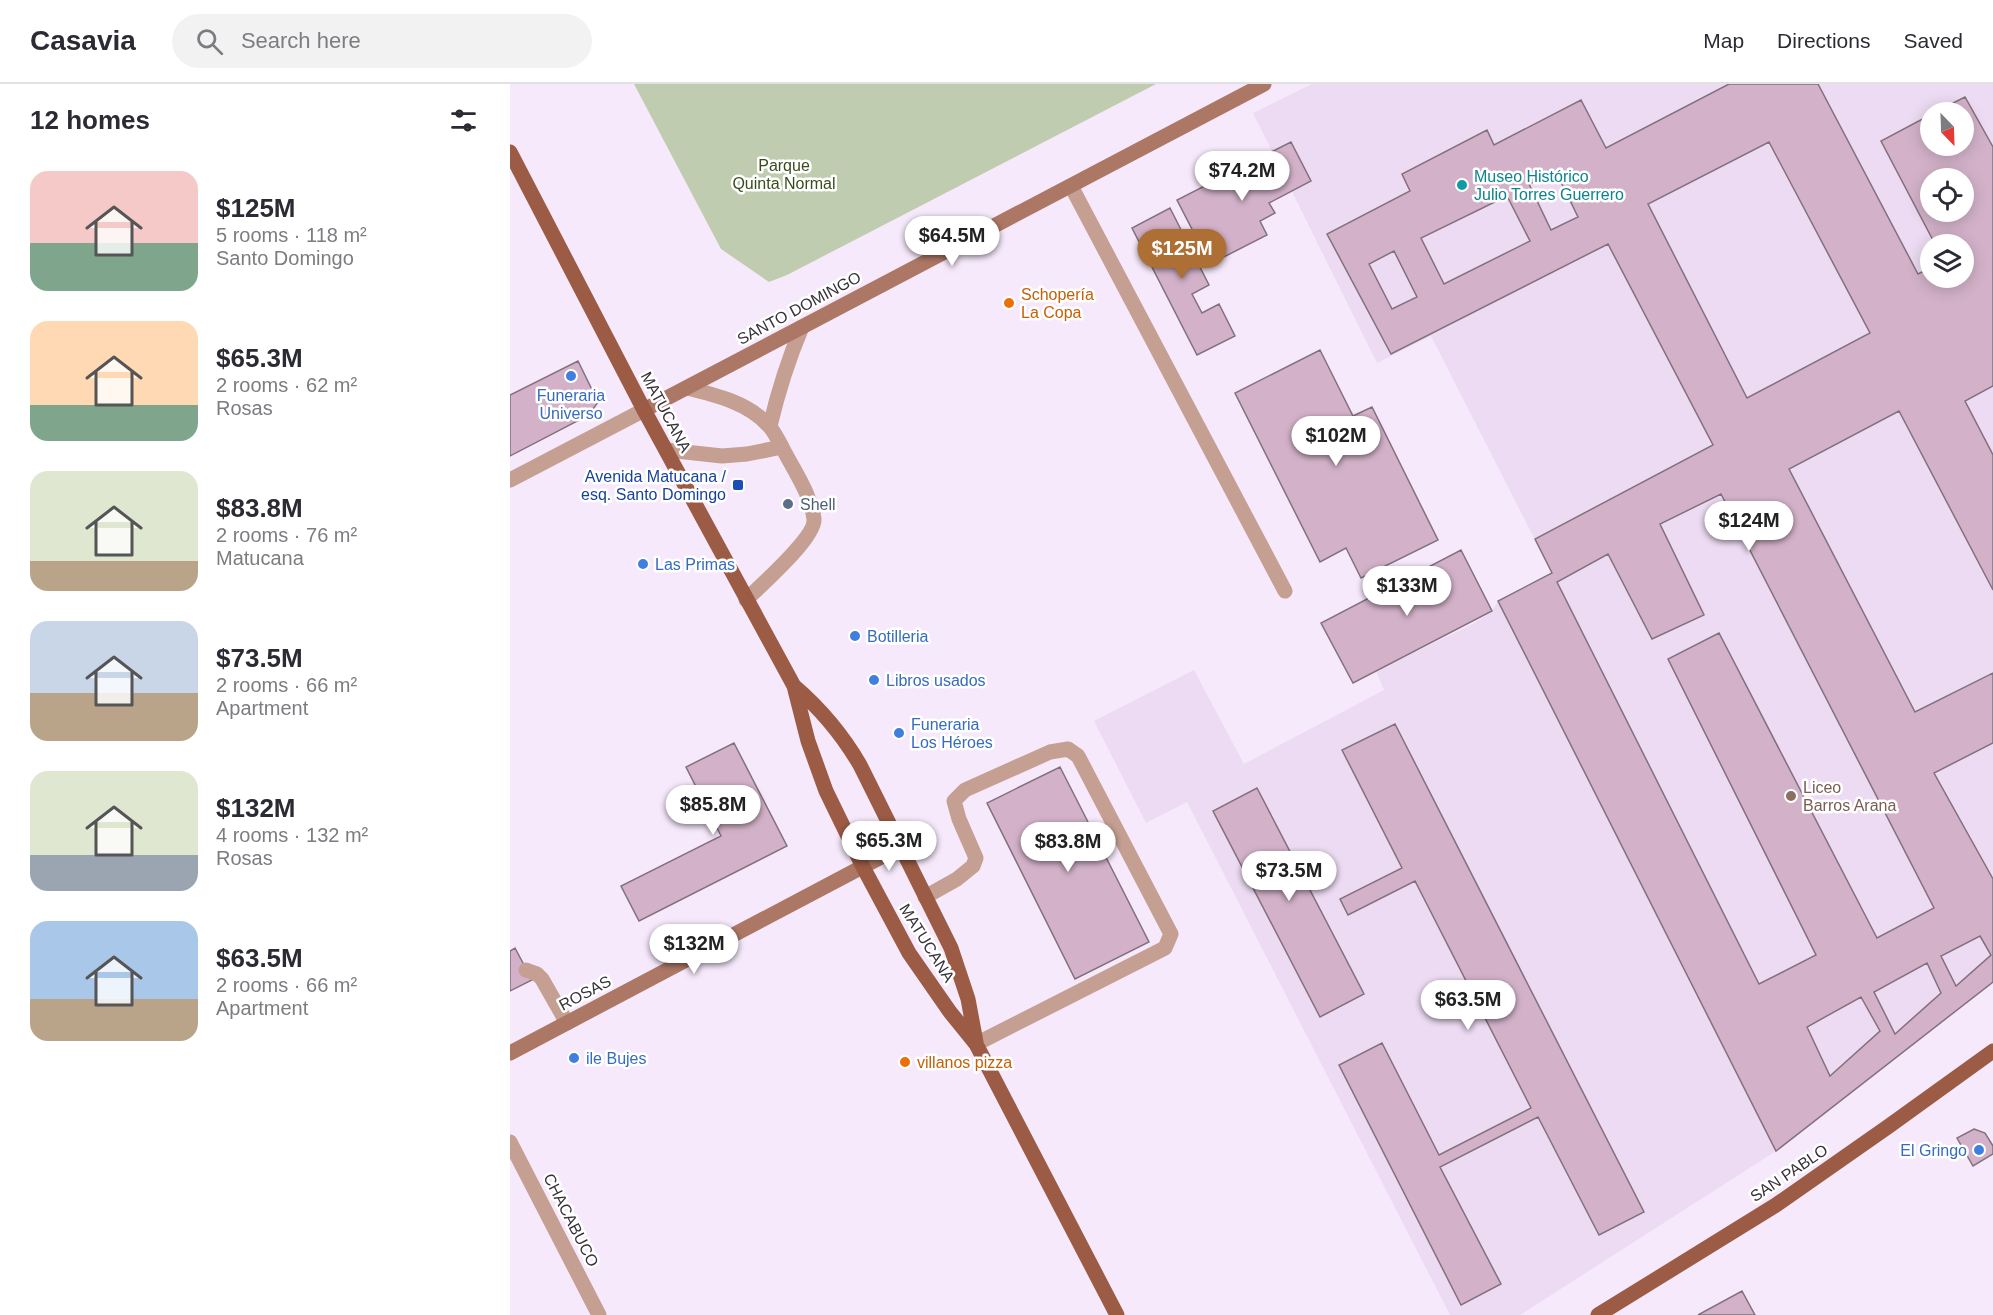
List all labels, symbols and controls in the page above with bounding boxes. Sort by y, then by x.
search box [172,14,592,68]
text: Casavia [30,25,136,56]
icon: search [193,25,226,58]
text: Search here [241,28,361,53]
text: Map [1703,29,1744,52]
text: Directions [1777,29,1870,52]
text: Saved [1903,29,1963,52]
north arrow [1920,102,1974,156]
map controls [1920,102,1974,288]
icon: filters [447,104,480,137]
text: 12 homes [30,105,150,135]
pin: $74.2M [1193,151,1291,202]
park label: Parque Quinta Normal [732,157,836,192]
text: $74.2M [1209,159,1275,181]
place label: Museo Histórico Julio Torres Guerrero [1474,168,1624,203]
button: locate [1920,168,1974,222]
marker: Museo Histórico Julio Torres Guerrero [1455,178,1469,192]
text: $125M [216,193,296,223]
icon: home [78,195,150,267]
pin: $64.5M [903,216,1001,267]
text: 5 rooms · 118 m² [216,224,367,246]
text: $64.5M [919,224,985,246]
pin: $125M [1140,229,1224,280]
button: layers [1920,234,1974,288]
text: $125M [1151,237,1213,259]
text: Santo Domingo [216,247,354,269]
street label: SANTO DOMINGO [734,268,864,348]
place label: Schopería La Copa [1021,286,1094,321]
marker: Schopería La Copa [1002,296,1016,310]
text: $65.3M [216,343,303,373]
icon: home [78,345,150,417]
marker: Funeraria Universo [564,369,578,383]
street label: MATUCANA [638,369,694,455]
text: 2 rooms · 62 m² [216,374,357,396]
place label: Funeraria Universo [537,387,605,422]
text: Rosas [216,397,273,419]
pin: $102M [1294,416,1378,467]
text: $102M [1305,424,1367,446]
place label: Avenida Matucana / esq. Santo Domingo [581,468,727,503]
marker: Avenida Matucana / esq. Santo Domingo [731,478,745,492]
text: $83.8M [216,493,303,523]
icon: home [78,495,150,567]
place label: Shell [800,496,836,513]
marker: Shell [781,497,795,511]
pin: $124M [1707,501,1791,552]
text: $124M [1718,509,1780,531]
text: 2 rooms · 76 m² [216,524,357,546]
text: Matucana [216,547,304,569]
place label: Las Primas [655,556,735,573]
marker: Las Primas [636,557,650,571]
pin: $133M [1365,566,1449,617]
text: $133M [1376,574,1438,596]
place label: Botilleria [867,628,928,645]
marker: Botilleria [848,629,862,643]
text: $73.5M [216,643,303,673]
icon: home [78,645,150,717]
place label: Libros usados [886,672,986,689]
marker: Libros usados [867,673,881,687]
text: 2 rooms · 66 m² [216,674,357,696]
text: Apartment [216,697,308,719]
place label: Funeraria Los Héroes [911,716,993,751]
marker: Funeraria Los Héroes [892,726,906,740]
place label: Liceo Barros Arana [1803,779,1896,814]
pin: $85.8M [664,785,762,836]
marker: Liceo Barros Arana [1784,789,1798,803]
text: $132M [216,793,296,823]
text: $85.8M [680,793,746,815]
icon: home [78,795,150,867]
pin: $65.3M [840,821,938,872]
pin: $83.8M [1019,822,1117,873]
text: 4 rooms · 132 m² [216,824,368,846]
text: $65.3M [856,829,922,851]
text: $83.8M [1035,830,1101,852]
text: Rosas [216,847,273,869]
pin: $73.5M [1240,851,1338,902]
text: $73.5M [1256,859,1322,881]
street label: MATUCANA [896,901,958,985]
pin: $132M [652,924,736,975]
text: $132M [663,932,725,954]
text: $63.5M [216,943,303,973]
icon: home [78,945,150,1017]
street label: ROSAS [556,972,614,1014]
text: 2 rooms · 66 m² [216,974,357,996]
pin: $63.5M [1419,980,1517,1031]
text: $63.5M [1435,988,1501,1010]
text: Apartment [216,997,308,1019]
place label: ile Bujes [586,1050,646,1067]
marker: ile Bujes [567,1051,581,1065]
place label: villanos pizza [917,1054,1012,1071]
marker: villanos pizza [898,1055,912,1069]
street label: SAN PABLO [1747,1141,1831,1205]
place label: El Gringo [1900,1142,1967,1159]
marker: El Gringo [1972,1143,1986,1157]
street label: CHACABUCO [540,1171,602,1269]

